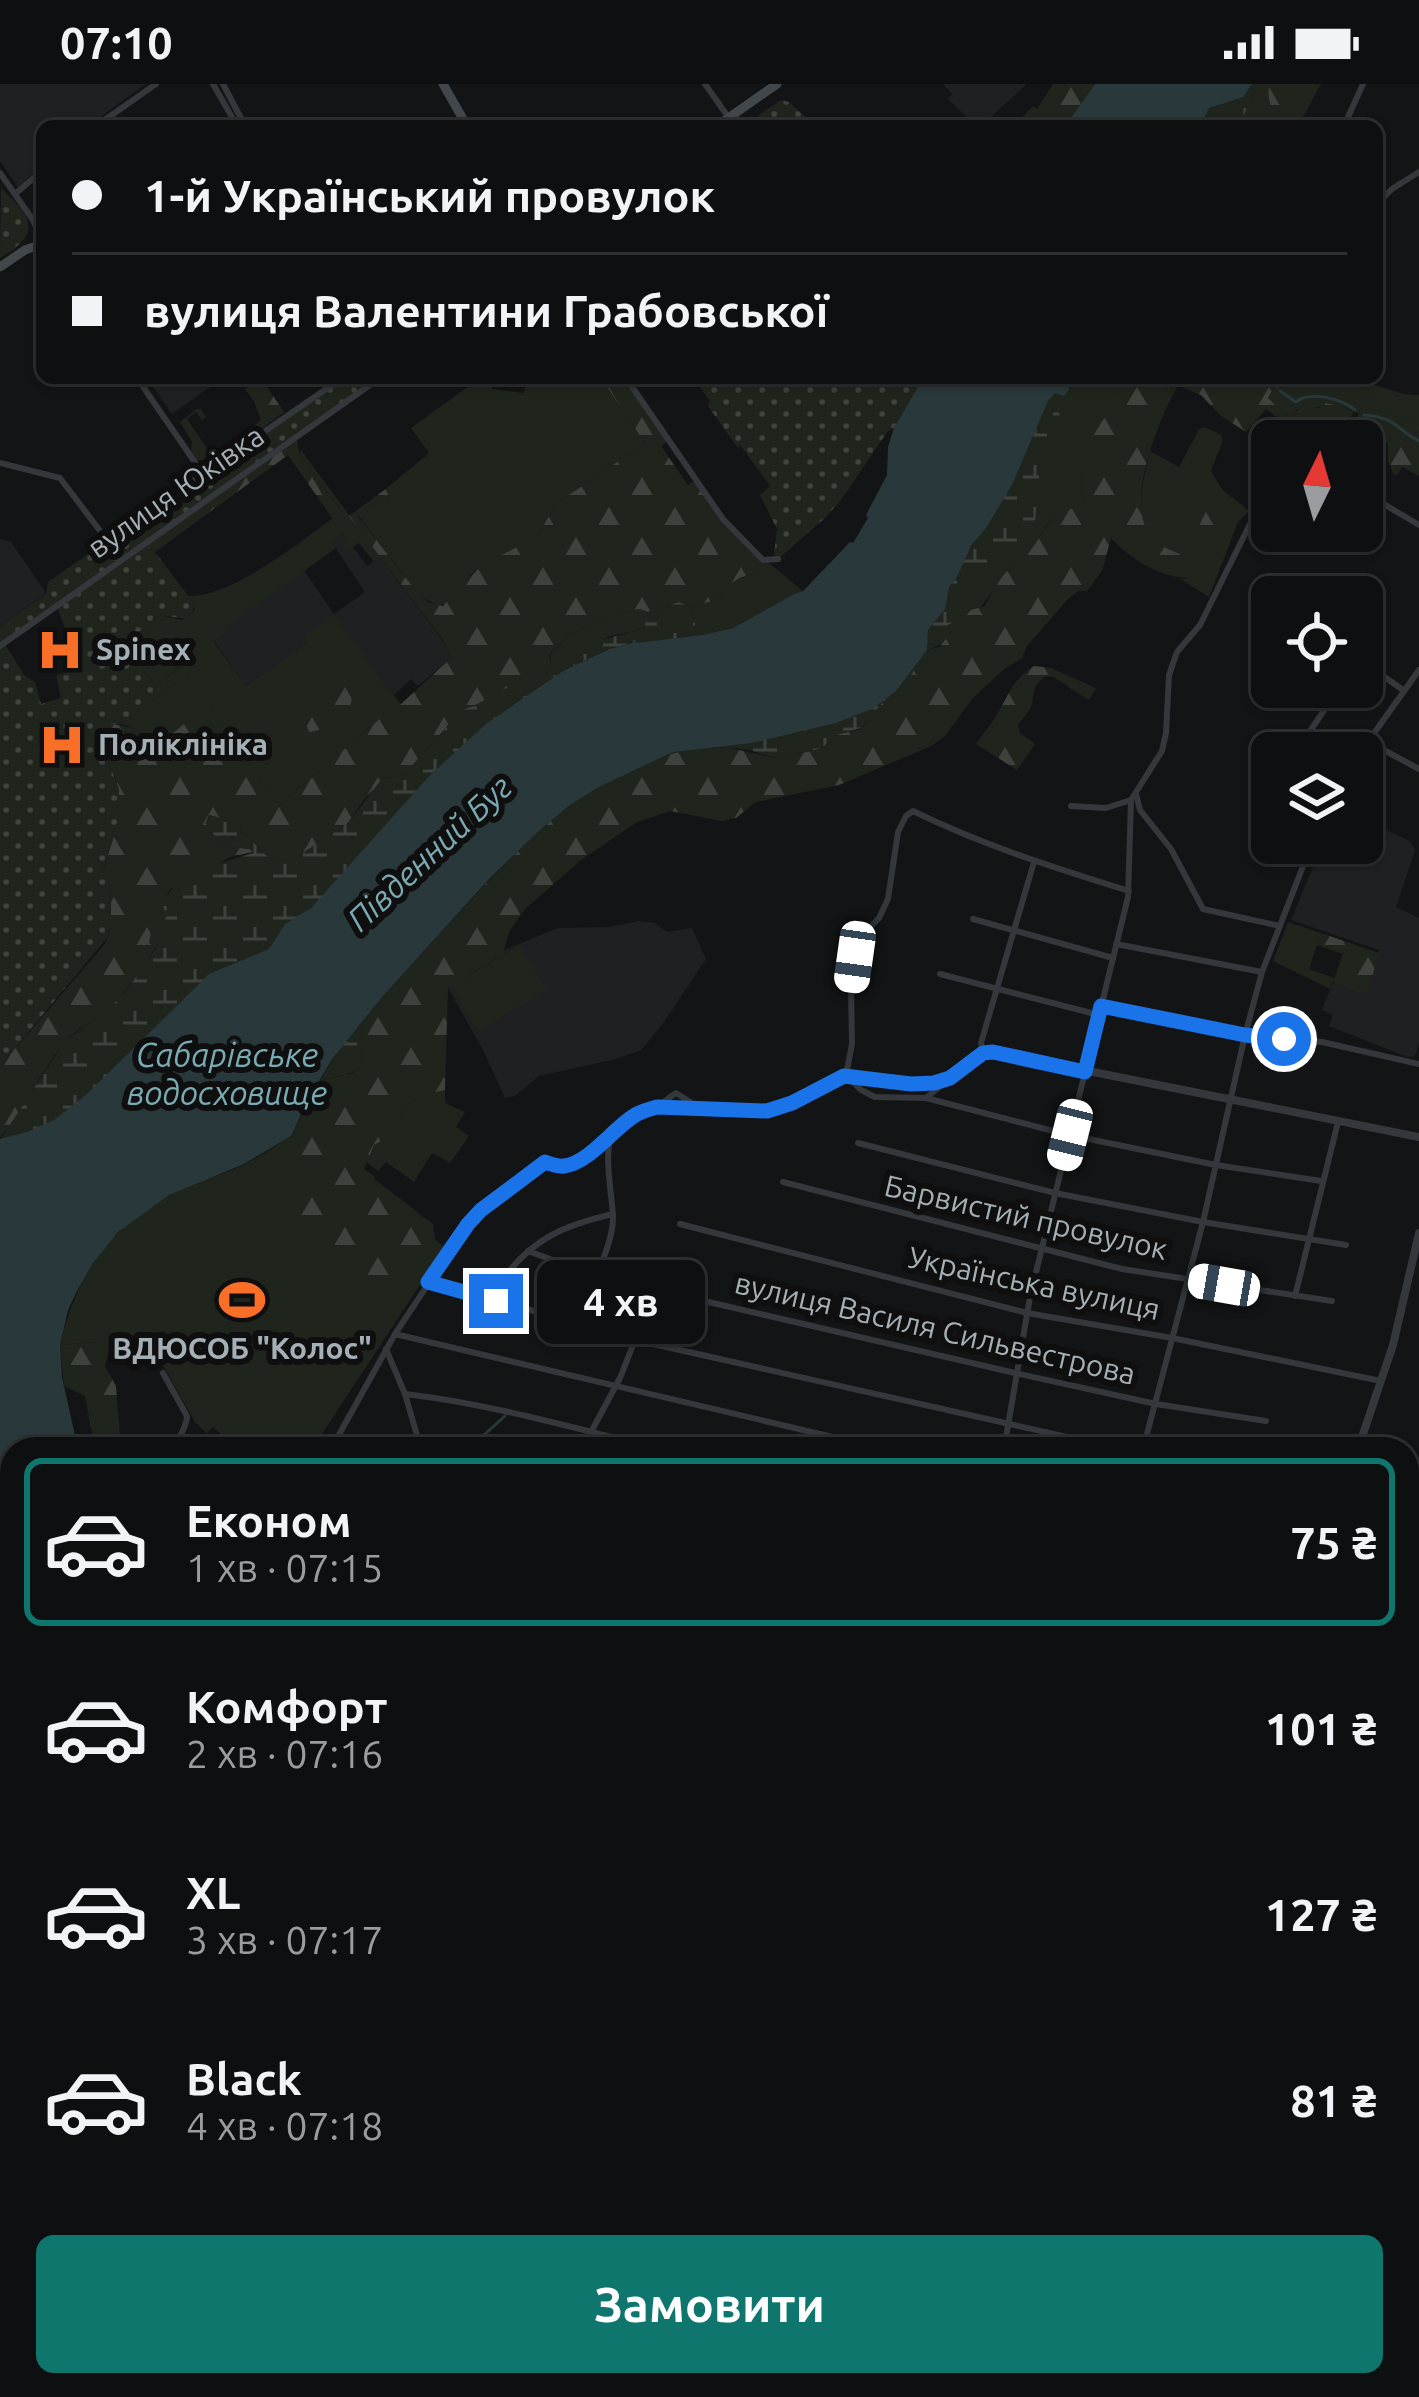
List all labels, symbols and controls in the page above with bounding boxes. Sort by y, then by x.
text: 07:10 [60,17,173,68]
text: 1-й Український провулок [144,170,715,221]
text: вулиця Валентини Грабовської [144,285,828,336]
street label: вулиця Юківка [81,418,270,564]
north arrow [1251,420,1383,552]
map controls [1251,420,1383,864]
button: locate [1251,576,1383,708]
hospital icon: Spinex [35,625,85,675]
place label: Spinex [96,632,190,666]
hospital icon: Поліклініка [37,720,87,770]
place label: Поліклініка [98,727,268,761]
button: layers [1251,732,1383,864]
water label: Південний Буг [339,768,518,938]
car [832,919,878,995]
route start [1257,1012,1311,1066]
water label: Сабарівське водосховище [127,1036,327,1111]
car [1044,1096,1096,1174]
street label: Барвистий провулок [882,1168,1171,1266]
street label: Українська вулиця [905,1240,1163,1326]
callout: 4 хв [538,1259,706,1343]
car [1185,1261,1263,1309]
street label: вулиця Василя Сильвестрова [732,1265,1139,1391]
route end [469,1274,523,1328]
sports icon: ВДЮСОБ "Колос" [217,1275,267,1325]
text: 4 хв [583,1280,659,1323]
place label: ВДЮСОБ "Колос" [112,1331,372,1365]
icon: car [42,1488,150,1596]
text: Економ [186,1495,352,1546]
text: 75 ₴ [1290,1517,1377,1568]
text: 1 хв · 07:15 [186,1546,383,1589]
icon: car [42,1674,150,1782]
text: Комфорт [186,1681,388,1732]
text: 101 ₴ [1265,1703,1377,1754]
text: 2 хв · 07:16 [186,1732,383,1775]
icon: car [42,1860,150,1968]
text: XL [186,1867,240,1918]
text: 127 ₴ [1265,1889,1377,1940]
text: 3 хв · 07:17 [186,1918,383,1961]
icon: car [42,2046,150,2154]
text: Black [186,2053,302,2104]
text: 81 ₴ [1290,2075,1377,2126]
text: 4 хв · 07:18 [186,2104,383,2147]
button: Замовити [36,2235,1383,2373]

